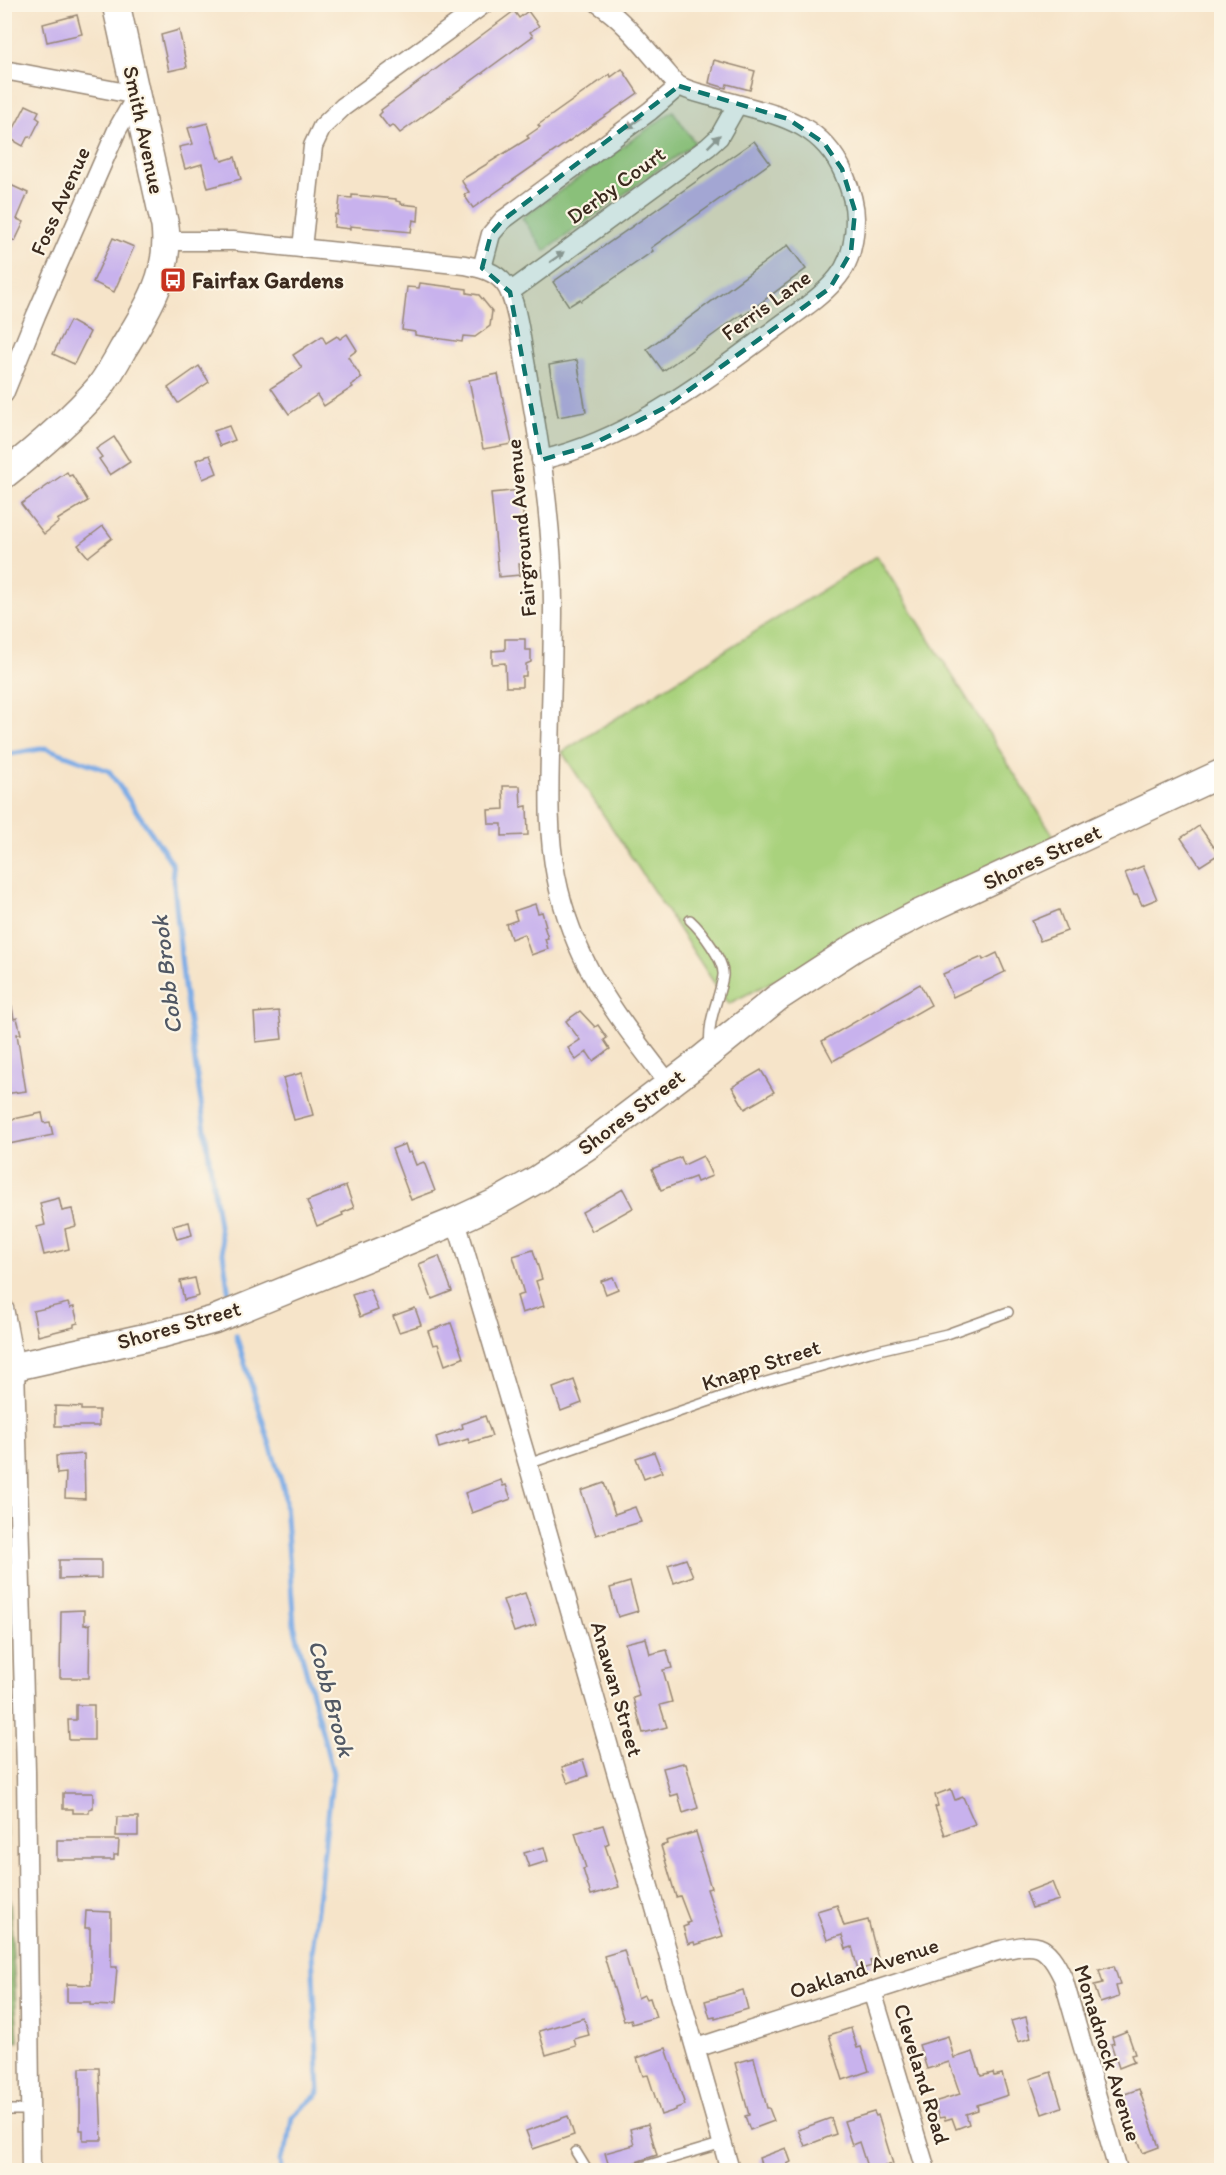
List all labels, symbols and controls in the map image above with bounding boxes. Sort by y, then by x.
street label: Smith Avenue [117,63,171,197]
one-way arrow [627,117,643,129]
one-way arrow [706,135,720,149]
street label: Derby Court [562,140,670,230]
street label: Foss Avenue [24,142,96,260]
one-way arrow [550,252,565,264]
street label: Ferris Lane [716,263,816,347]
bus stop icon: Fairfax Gardens [158,265,188,295]
place label: Fairfax Gardens [192,267,344,294]
street label: Fairground Avenue [500,438,542,618]
street label: Shores Street [979,818,1105,896]
water label: Cobb Brook [144,912,188,1036]
street label: Shores Street [572,1063,690,1161]
street label: Shores Street [114,1294,244,1356]
street label: Knapp Street [698,1333,824,1397]
street label: Anawan Street [585,1618,649,1760]
water label: Cobb Brook [303,1636,362,1761]
street label: Oakland Avenue [786,1931,942,2005]
street label: Monadnock Avenue [1068,1961,1148,2145]
street label: Cleveland Road [888,2000,956,2148]

